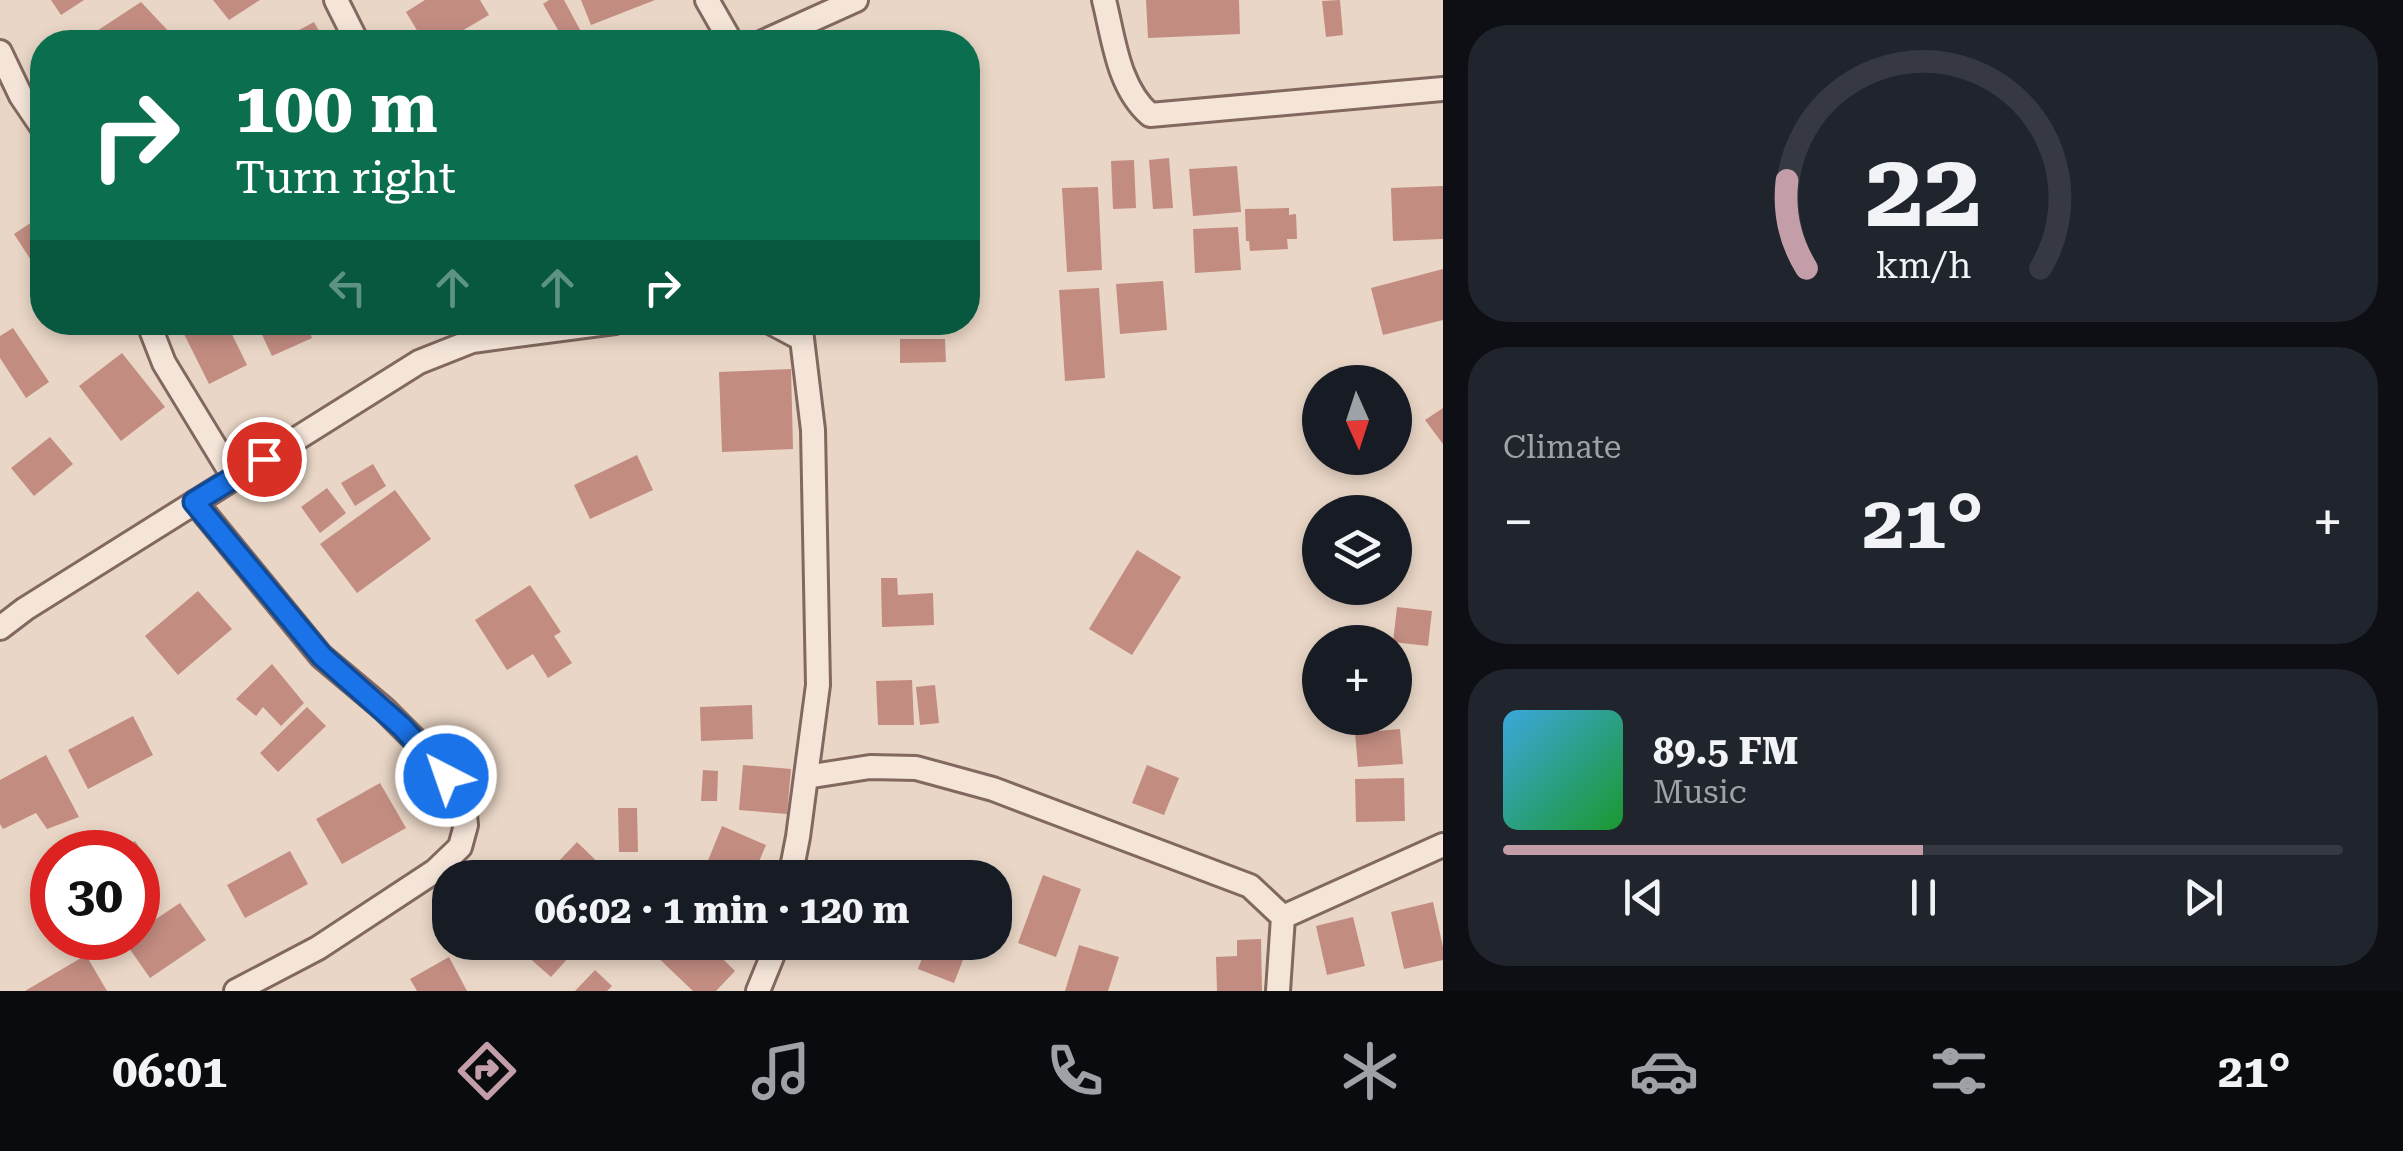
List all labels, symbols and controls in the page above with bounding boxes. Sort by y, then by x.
text: 100 m [235,67,438,149]
icon: right [70,70,200,200]
text: 22 [1865,130,1981,251]
text: Turn right [235,151,456,204]
text: km/h [1875,245,1971,287]
icon: left [320,260,375,315]
icon: ahead [425,260,480,315]
icon: ahead [530,260,585,315]
icon: right [635,260,690,315]
north arrow [1302,365,1412,475]
map controls [1302,365,1412,735]
pin [222,417,307,502]
text: Climate [1503,428,1621,466]
icon: arrive [237,432,292,487]
text: 21° [1862,478,1984,566]
text: − [1503,490,1534,554]
text: + [2312,490,2343,554]
button: layers [1302,495,1412,605]
button: + [1302,625,1412,735]
position arrow [394,724,498,828]
text: 89.5 FM [1653,729,1799,773]
text: Music [1653,773,1747,811]
speed limit sign: 30 [30,830,160,960]
icon: previous [1616,870,1671,925]
icon: pause [1896,870,1951,925]
icon: next [2176,870,2231,925]
text: 06:02 · 1 min · 120 m [535,888,909,932]
icon: directions [452,1036,522,1106]
icon: music [746,1036,816,1106]
icon: phone [1040,1036,1110,1106]
icon: climate [1335,1036,1405,1106]
icon: car [1629,1036,1699,1106]
icon: filters [1924,1036,1994,1106]
text: 06:01 [112,1045,227,1098]
text: 21° [2218,1045,2291,1098]

